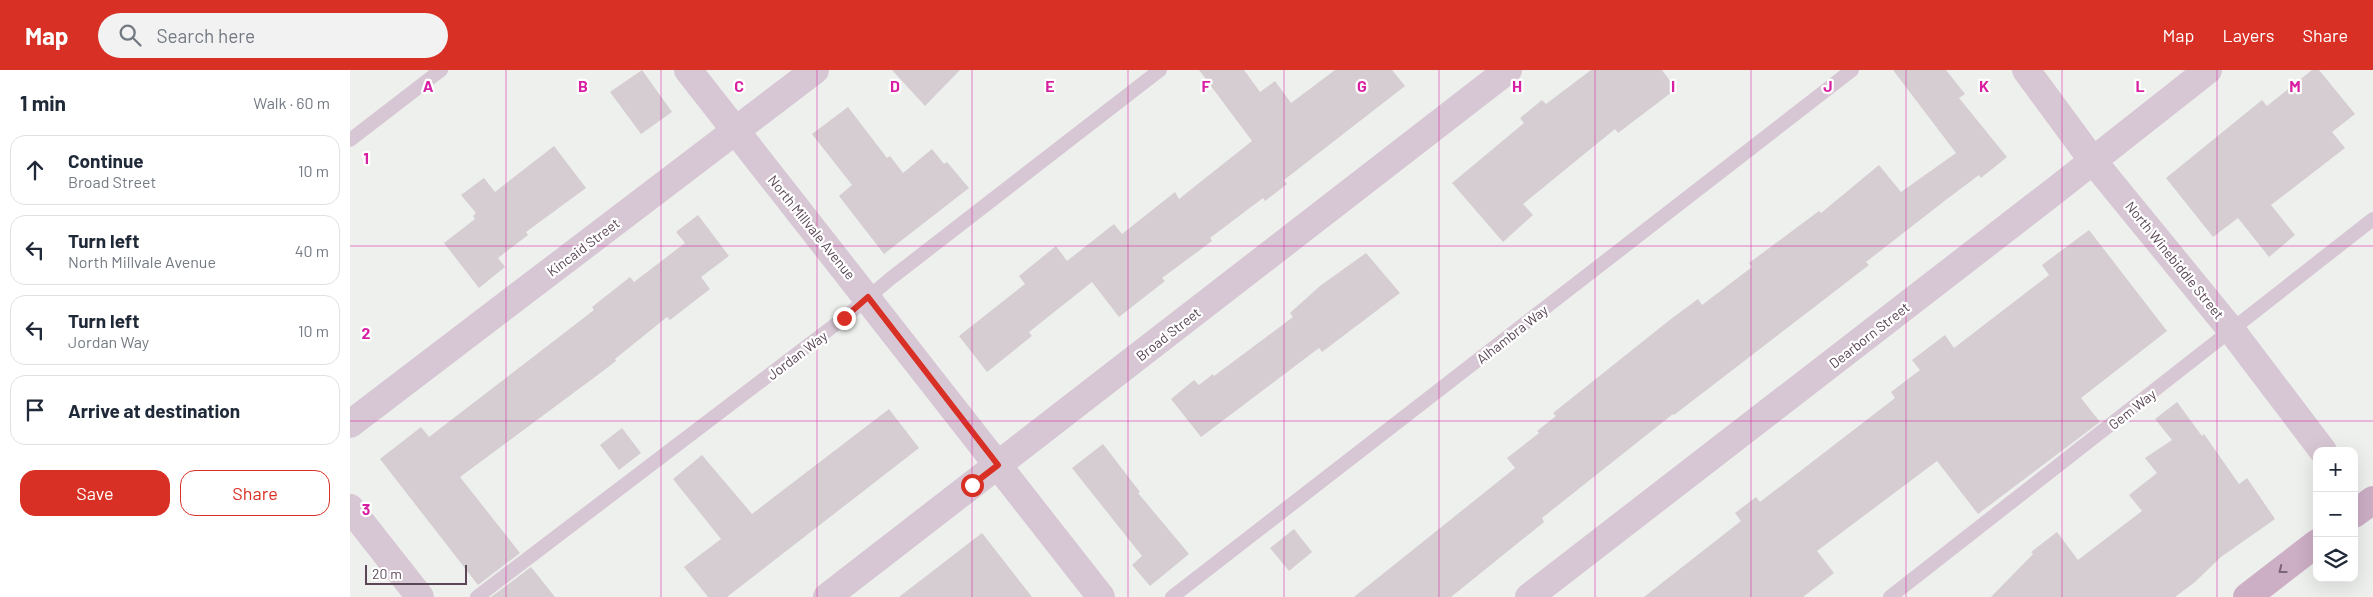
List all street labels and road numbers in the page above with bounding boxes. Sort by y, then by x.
street label: North Millvale Avenue [765,171,859,283]
street label: North Winebiddle Street [2122,198,2228,322]
street label: Kincaid Street [543,214,623,280]
street label: Dearborn Street [1825,298,1913,372]
street label: Alhambra Way [1473,301,1551,367]
street label: Broad Street [1132,304,1204,364]
street label: Jordan Way [764,327,831,383]
street label: Gem Way [2105,385,2160,433]

